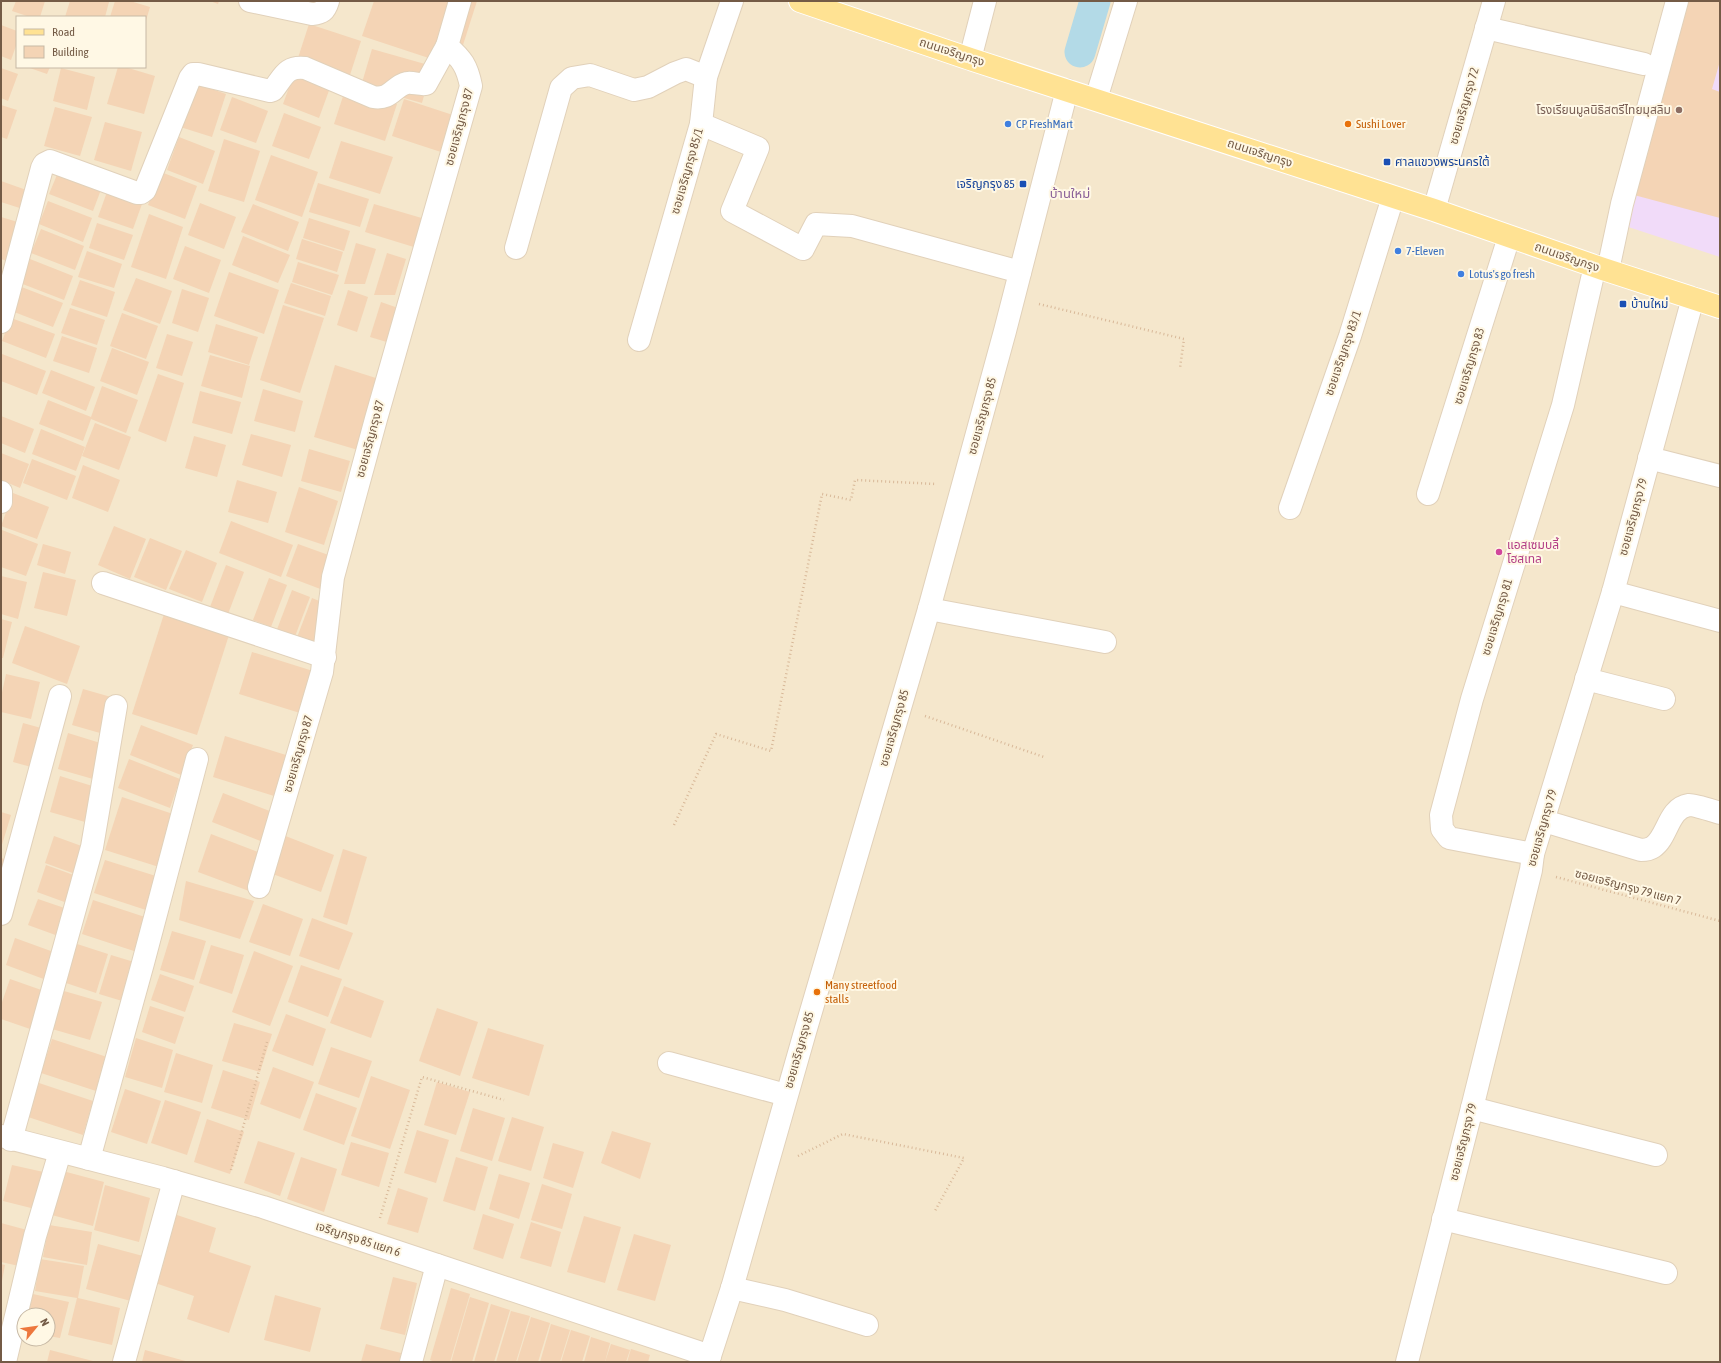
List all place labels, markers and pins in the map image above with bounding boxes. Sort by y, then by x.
place label: โรงเรียนมูลนิธิสตรีไทยมุสลิม [1536,103,1671,117]
marker: โรงเรียนมูลนิธิสตรีไทยมุสลิม [1674,105,1684,115]
place label: CP FreshMart [1016,117,1074,131]
place label: Sushi Lover [1356,117,1406,131]
marker: CP FreshMart [1003,119,1013,129]
marker: Sushi Lover [1343,119,1353,129]
place label: ศาลแขวงพระนครใต้ [1395,155,1490,169]
marker: ศาลแขวงพระนครใต้ [1382,157,1392,167]
place label: เจริญกรุง 85 [956,177,1015,191]
marker: เจริญกรุง 85 [1018,179,1028,189]
place label: 7-Eleven [1406,244,1444,258]
marker: 7-Eleven [1393,246,1403,256]
place label: Lotus's go fresh [1469,267,1535,281]
marker: Lotus's go fresh [1456,269,1466,279]
place label: บ้านใหม่ [1631,297,1668,311]
marker: บ้านใหม่ [1618,299,1628,309]
place label: แอสเซมบลี้ โฮสเทล [1507,536,1559,566]
marker: แอสเซมบลี้ โฮสเทล [1494,547,1504,557]
place label: Many streetfood stalls [825,978,897,1006]
marker: Many streetfood stalls [812,987,822,997]

